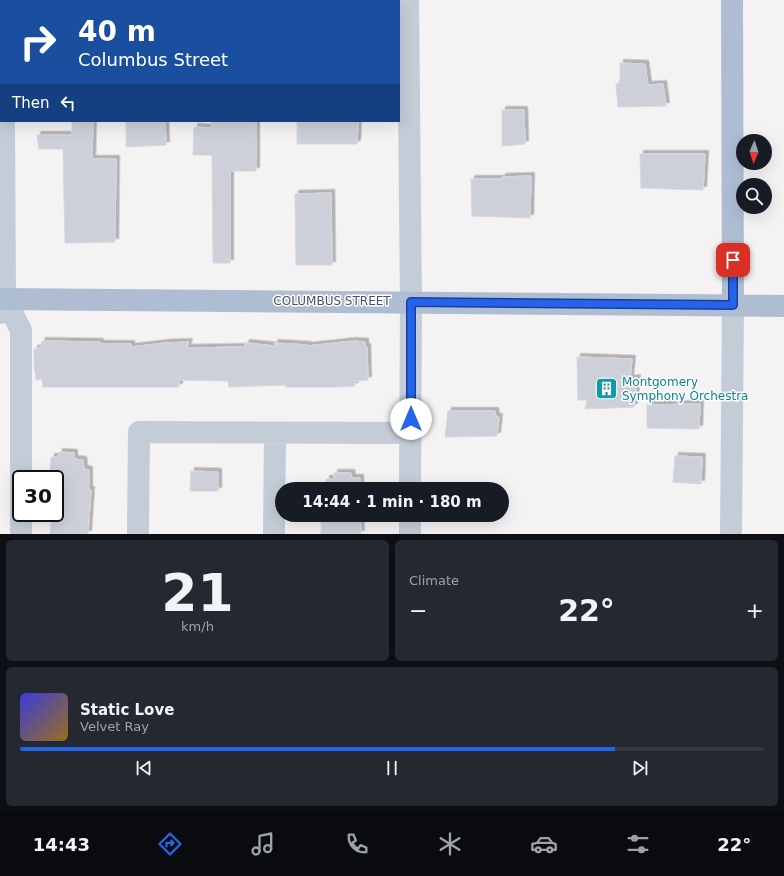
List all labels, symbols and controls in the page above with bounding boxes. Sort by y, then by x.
text: 40 m [78,15,156,48]
icon: right [12,16,64,68]
text: Columbus Street [78,49,228,70]
icon: left [57,92,79,114]
text: Then [12,94,49,112]
north arrow [736,134,772,170]
map controls [736,134,772,214]
button: search [736,178,772,214]
pin [716,243,750,277]
icon: arrive [722,249,744,271]
street label: COLUMBUS STREET [273,294,391,308]
place label: Montgomery Symphony Orchestra [622,375,748,403]
building icon: Montgomery Symphony Orchestra [594,376,620,402]
position arrow [390,398,432,440]
speed limit sign: 30 [12,470,64,522]
text: 14:44 · 1 min · 180 m [302,493,482,511]
text: 21 [161,563,234,623]
text: Climate [409,573,459,588]
text: 22° [558,593,615,628]
text: − [409,598,427,623]
text: + [746,598,764,623]
text: km/h [181,619,214,634]
text: Static Love [80,701,174,719]
text: Velvet Ray [80,719,149,734]
icon: previous [133,757,155,779]
icon: pause [381,757,403,779]
icon: next [629,757,651,779]
icon: directions [156,830,184,858]
icon: music [249,830,277,858]
icon: phone [343,830,371,858]
icon: climate [436,830,464,858]
icon: car [530,830,558,858]
icon: filters [624,830,652,858]
text: 14:43 [33,834,90,855]
text: 22° [717,834,751,855]

